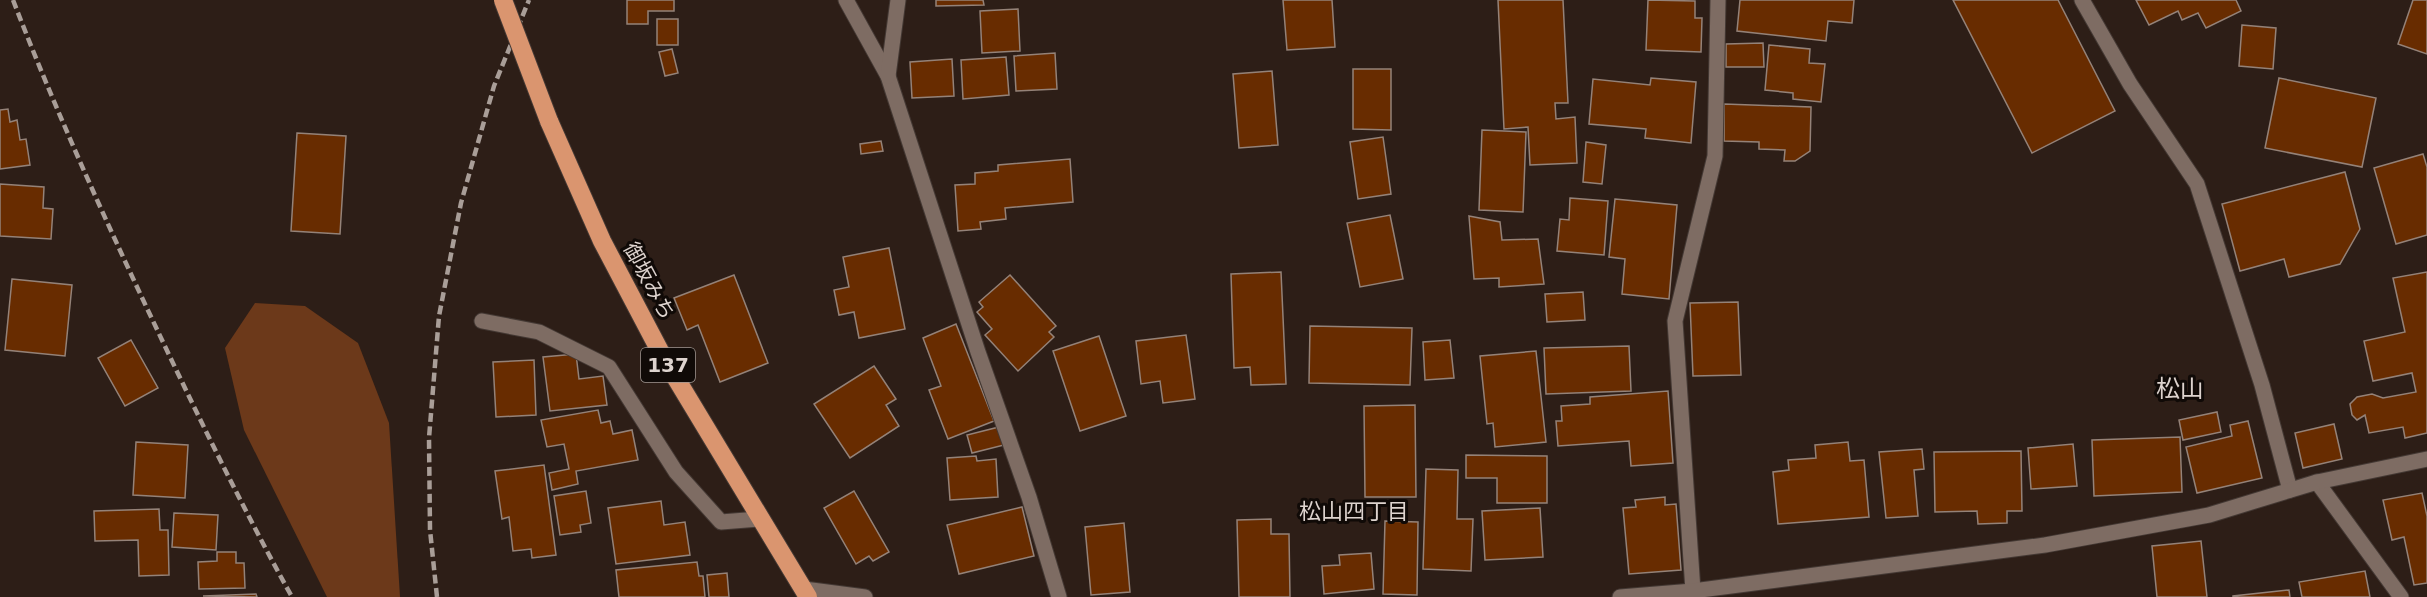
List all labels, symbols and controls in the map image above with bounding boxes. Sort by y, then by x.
street label: 御坂みち [619,238,679,324]
road number: 137 [641,348,695,382]
district label: 松山 [2156,375,2204,403]
district label: 松山四丁目 [1299,499,1409,524]

